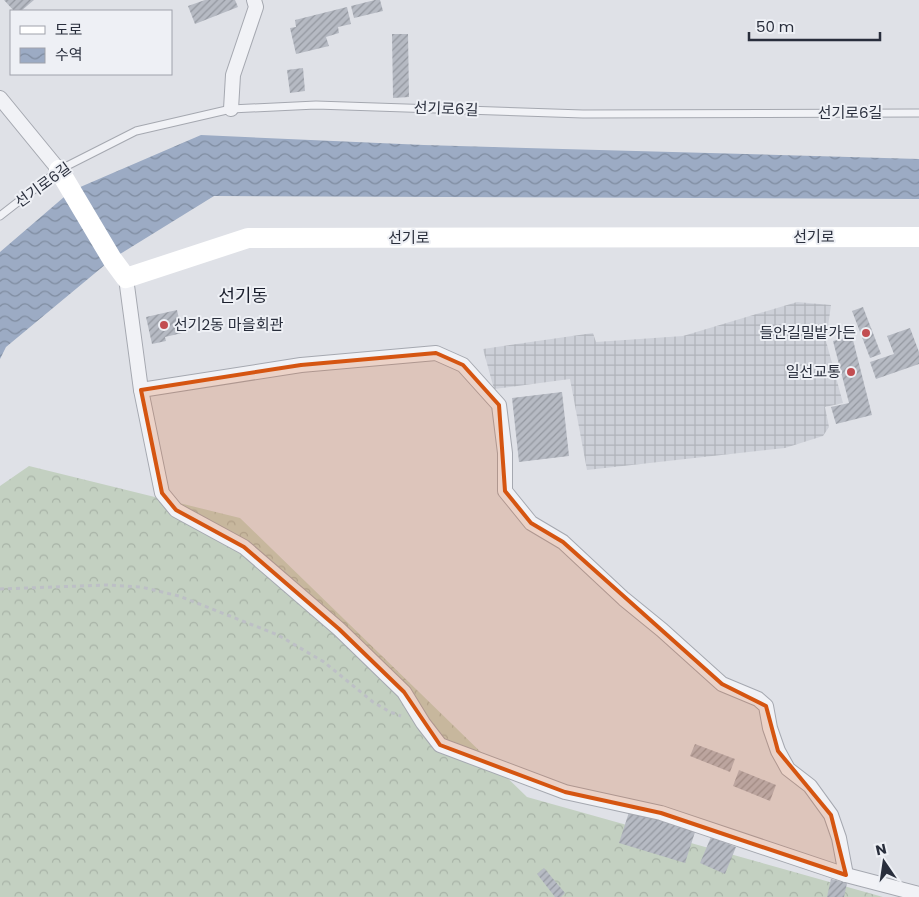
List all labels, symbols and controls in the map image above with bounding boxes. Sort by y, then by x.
legend [10,10,172,75]
scale bar [749,10,880,42]
text: 50 m [756,16,794,37]
text: 도로 [55,19,83,40]
text: 수역 [55,44,83,65]
street label: 선기로6길 [413,97,479,120]
street label: 선기로6길 [818,102,882,123]
street label: 선기로6길 [10,157,75,212]
street label: 선기로 [793,226,835,247]
street label: 선기로 [388,227,430,248]
district label: 선기동 [218,283,268,308]
place label: 선기2동 마을회관 [174,314,283,335]
marker: 선기2동 마을회관 [158,319,170,331]
place label: 들안길밀밭가든 [759,322,856,343]
marker: 들안길밀밭가든 [860,327,872,339]
place label: 일선교통 [786,361,841,382]
marker: 일선교통 [845,366,857,378]
north arrow [859,837,909,887]
text: N [874,838,888,860]

